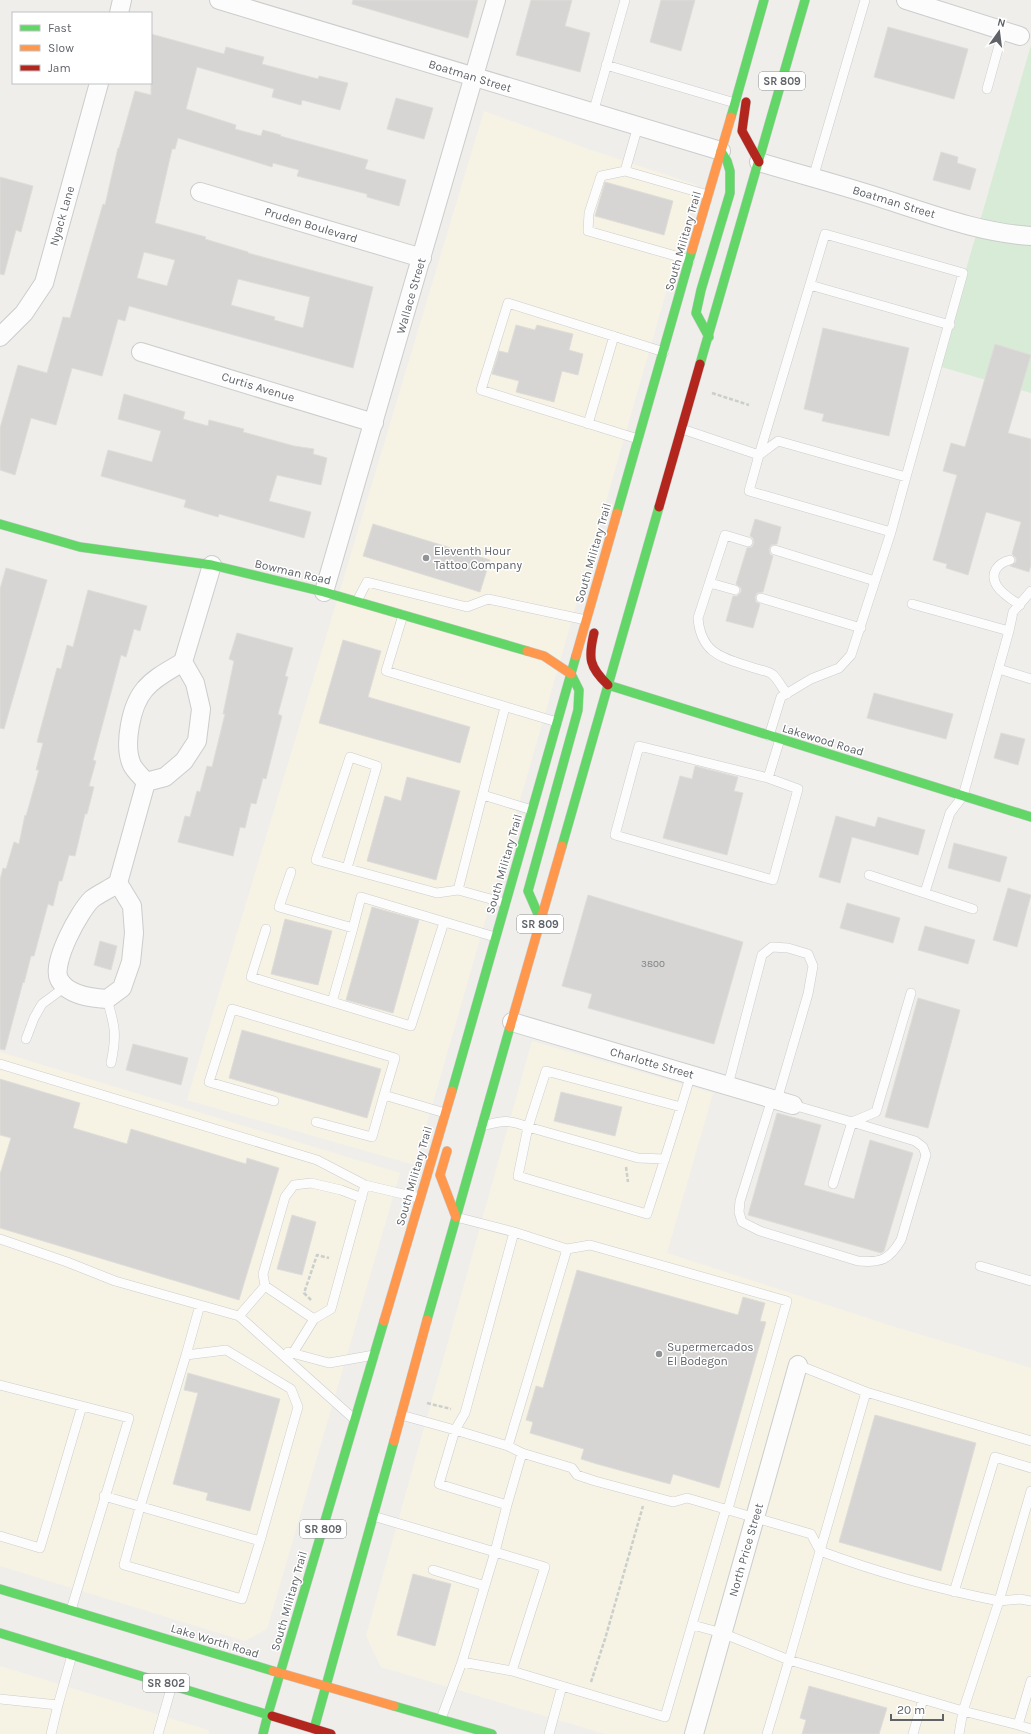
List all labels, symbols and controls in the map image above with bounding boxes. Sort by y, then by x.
legend [12,12,152,84]
north arrow [979,12,1019,52]
text: N [996,16,1007,30]
text: Fast [48,21,72,35]
text: Slow [48,41,74,55]
street label: Boatman Street [427,57,514,95]
text: Jam [48,61,71,75]
road number: SR 809 [759,72,805,90]
street label: Boatman Street [851,183,938,221]
street label: Nyack Lane [47,184,77,248]
street label: South Military Trail [662,189,704,293]
street label: Pruden Boulevard [263,204,359,246]
street label: Wallace Street [393,256,429,336]
street label: Curtis Avenue [220,369,296,405]
street label: South Military Trail [572,501,614,605]
place label: Eleventh Hour Tattoo Company [434,544,523,572]
marker: Eleventh Hour Tattoo Company [421,553,431,563]
street label: Bowman Road [253,556,333,588]
street label: Lakewood Road [781,721,865,759]
street label: South Military Trail [483,812,525,916]
road number: SR 809 [517,915,563,933]
house number: 3800 [641,958,665,970]
street label: Charlotte Street [609,1044,696,1082]
street label: South Military Trail [393,1124,435,1228]
place label: Supermercados El Bodegon [667,1340,754,1368]
marker: Supermercados El Bodegon [654,1349,664,1359]
street label: North Price Street [726,1501,766,1598]
road number: SR 809 [300,1520,346,1538]
street label: South Military Trail [268,1549,310,1653]
street label: Lake Worth Road [169,1621,261,1661]
road number: SR 802 [143,1674,189,1692]
scale bar [891,1696,943,1722]
text: 20 m [897,1703,925,1717]

